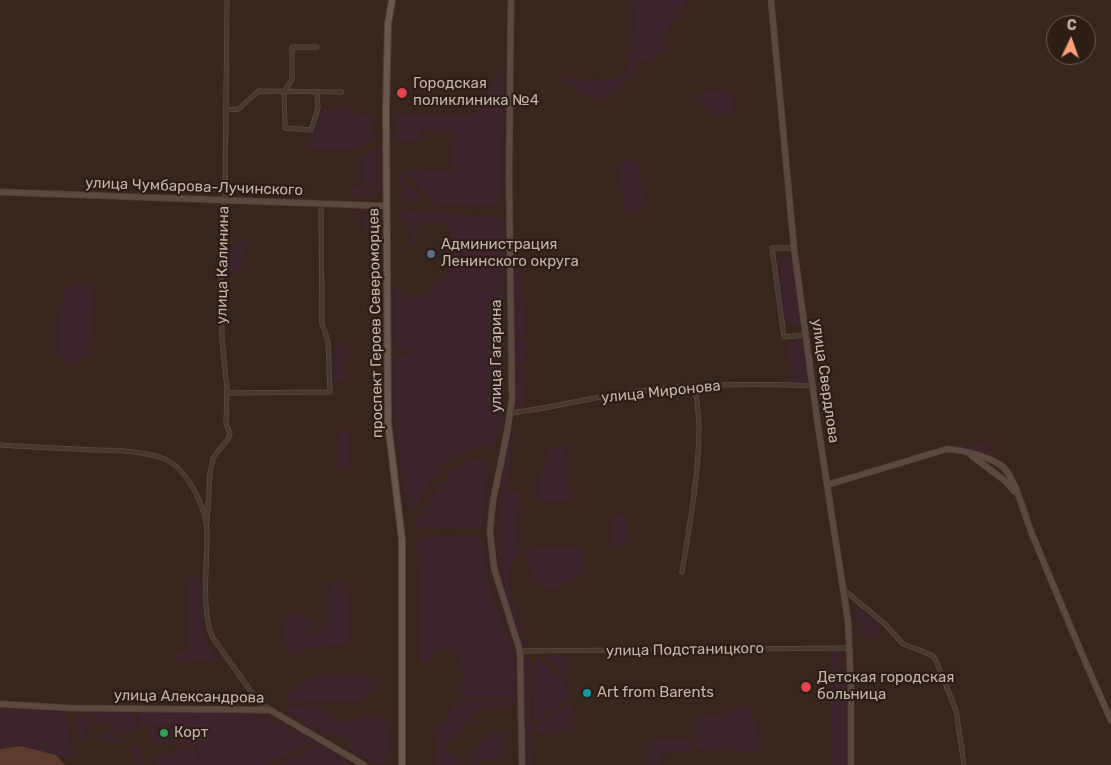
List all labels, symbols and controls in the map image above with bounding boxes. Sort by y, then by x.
north arrow [1046,15,1096,65]
text: С [1066,17,1077,34]
place label: Городская поликлиника №4 [413,75,539,110]
marker: Городская поликлиника №4 [395,86,409,100]
street label: улица Чумбарова-Лучинского [85,174,303,200]
street label: улица Калинина [213,206,233,324]
street label: проспект Героев Североморцев [365,208,387,438]
place label: Администрация Ленинского округа [441,236,579,271]
marker: Администрация Ленинского округа [425,248,437,260]
street label: улица Гагарина [488,299,506,413]
street label: улица Свердлова [807,318,843,444]
street label: улица Миронова [600,377,722,407]
street label: улица Подстаницкого [606,640,764,660]
place label: Детская городская больница [817,669,954,704]
marker: Детская городская больница [799,680,813,694]
place label: Art from Barents [597,684,714,702]
street label: улица Александрова [114,687,264,707]
marker: Art from Barents [581,687,593,699]
place label: Корт [174,724,208,742]
marker: Корт [158,727,170,739]

